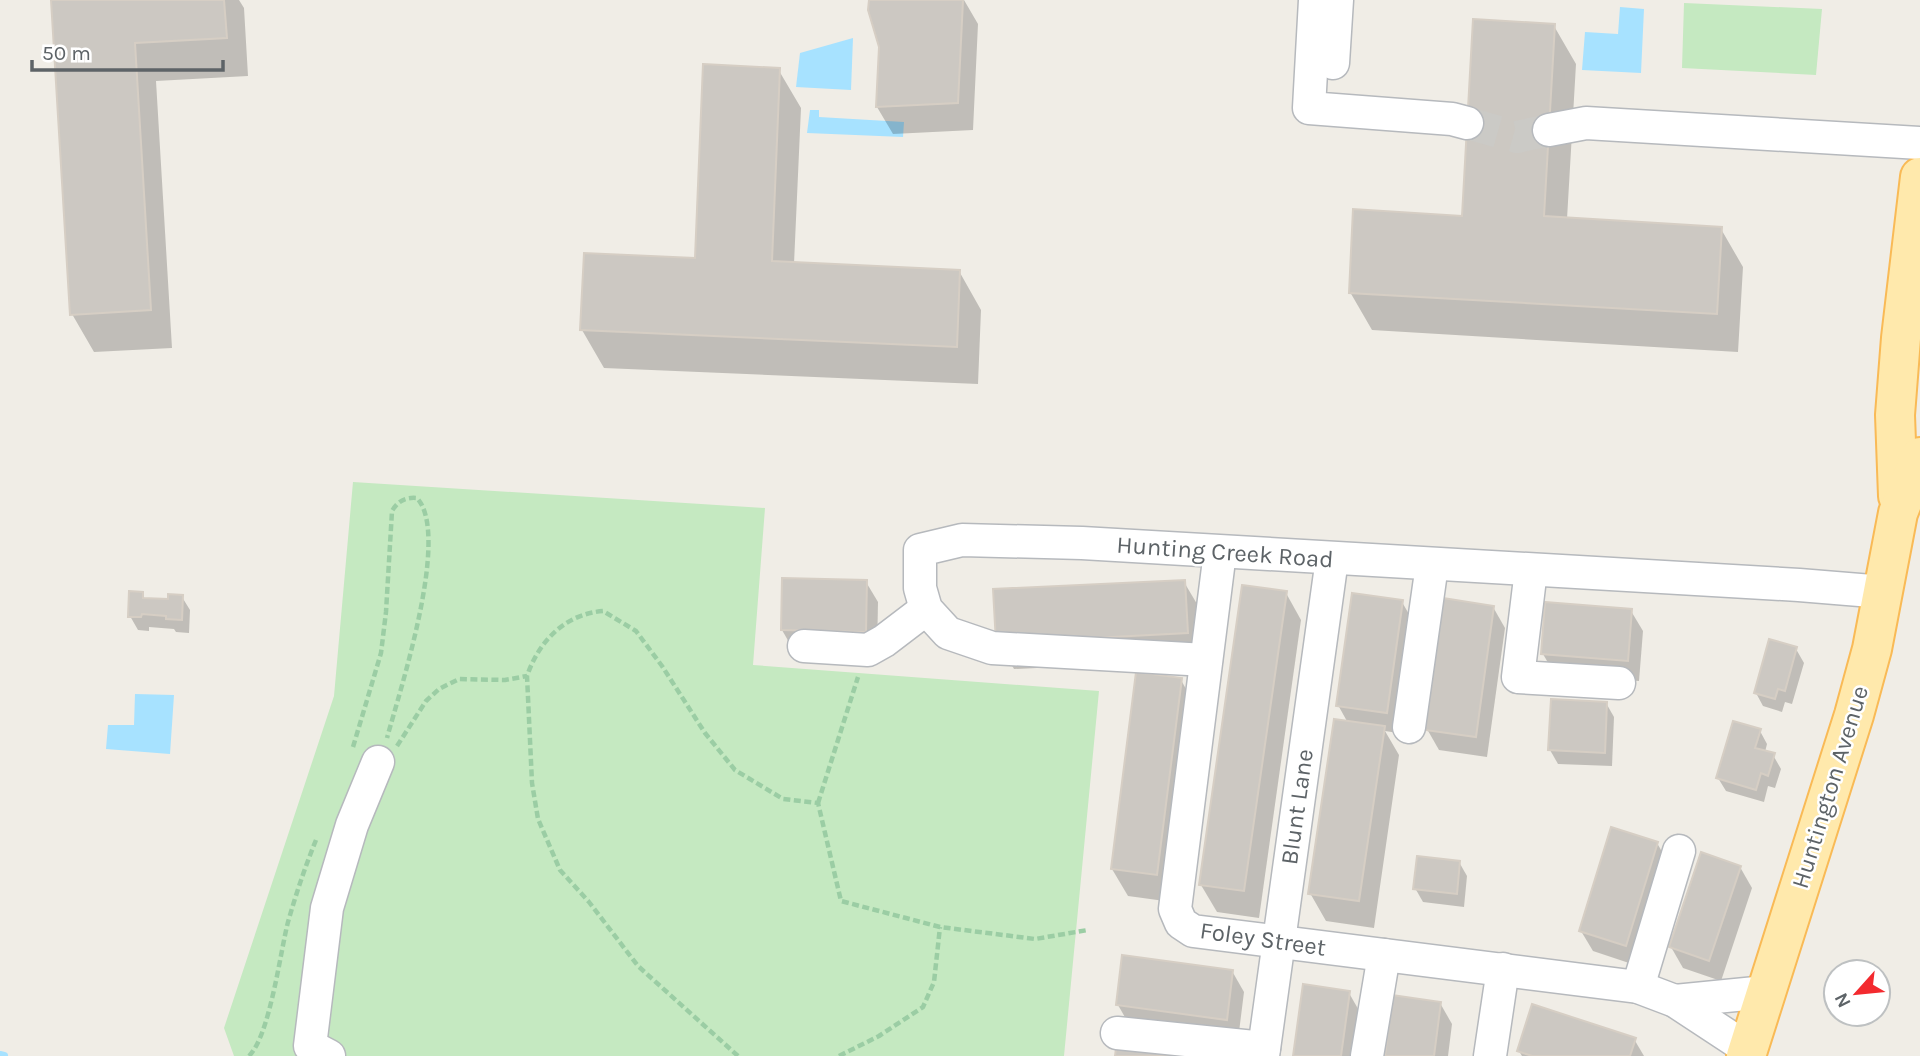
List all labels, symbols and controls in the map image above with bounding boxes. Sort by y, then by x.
scale bar [32,28,222,72]
text: 50 m [42,41,91,65]
street label: Hunting Creek Road [1116,530,1334,574]
street label: Huntington Avenue [1786,682,1874,892]
street label: Blunt Lane [1275,747,1319,867]
street label: Foley Street [1198,916,1328,962]
north arrow [1822,958,1892,1028]
text: N [1830,989,1856,1011]

